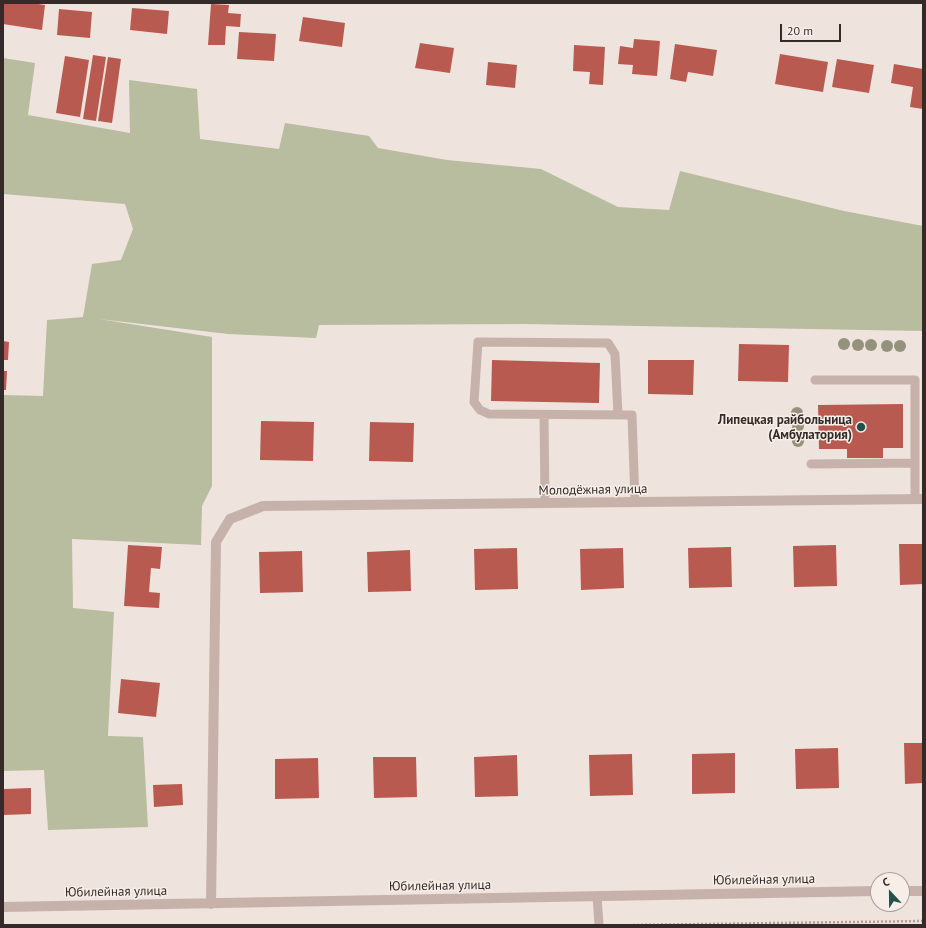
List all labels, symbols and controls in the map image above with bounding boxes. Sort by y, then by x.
scale bar [782,16,843,42]
text: 20 m [787,23,813,38]
place label: Липецкая райбольница (Амбулатория) [718,412,852,443]
marker: Липецкая райбольница (Амбулатория) [855,421,867,433]
street label: Молодёжная улица [538,481,648,499]
street label: Юбилейная улица [713,871,815,889]
north arrow [870,872,910,912]
text: С [880,874,891,889]
street label: Юбилейная улица [389,877,491,895]
street label: Юбилейная улица [65,883,167,901]

